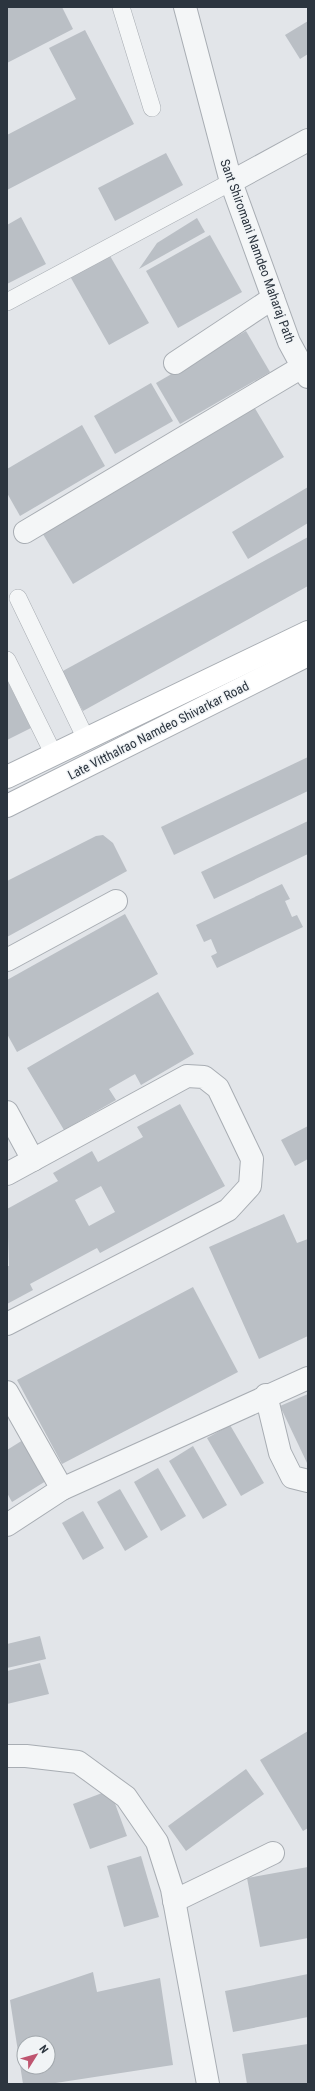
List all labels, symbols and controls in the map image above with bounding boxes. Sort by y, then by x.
street label: Sant Shiromani Namdeo Maharaj Path [217,157,298,345]
street label: Late Vitthalrao Namdeo Shivarkar Road [65,678,251,783]
north arrow [16,2035,56,2075]
text: N [36,2043,51,2056]

